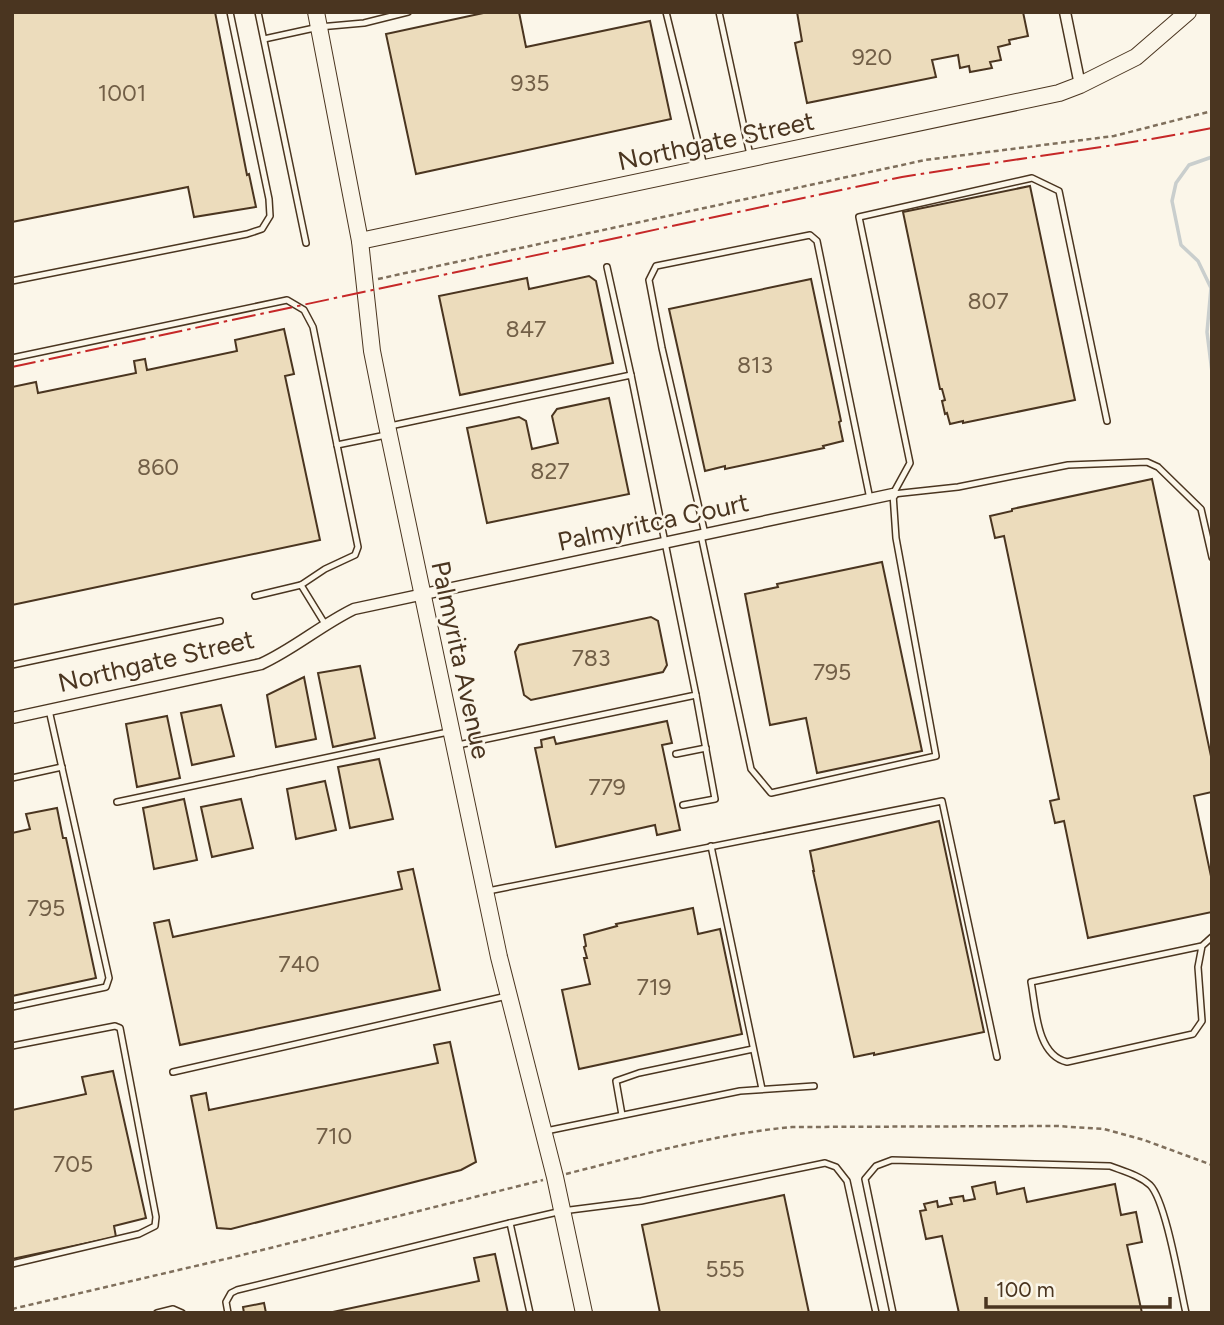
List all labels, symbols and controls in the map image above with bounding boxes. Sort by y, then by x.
house number: 920 [852,43,892,71]
house number: 935 [511,69,549,97]
house number: 1001 [98,79,146,107]
street label: Northgate Street [615,105,817,177]
house number: 807 [967,287,1009,315]
house number: 847 [506,315,546,343]
house number: 813 [737,351,773,379]
house number: 860 [137,453,179,481]
house number: 827 [530,457,570,485]
street label: Palmyritca Court [554,486,752,558]
street label: Palmyrita Avenue [424,558,498,762]
street label: Northgate Street [55,623,257,699]
house number: 783 [572,644,611,672]
house number: 795 [813,658,851,686]
house number: 779 [588,773,626,801]
house number: 795 [27,894,65,922]
house number: 740 [278,950,320,978]
house number: 719 [637,973,671,1001]
house number: 710 [316,1122,352,1150]
house number: 705 [53,1150,93,1178]
house number: 555 [705,1255,745,1283]
scale bar [986,1266,1170,1310]
text: 100 m [996,1277,1055,1302]

